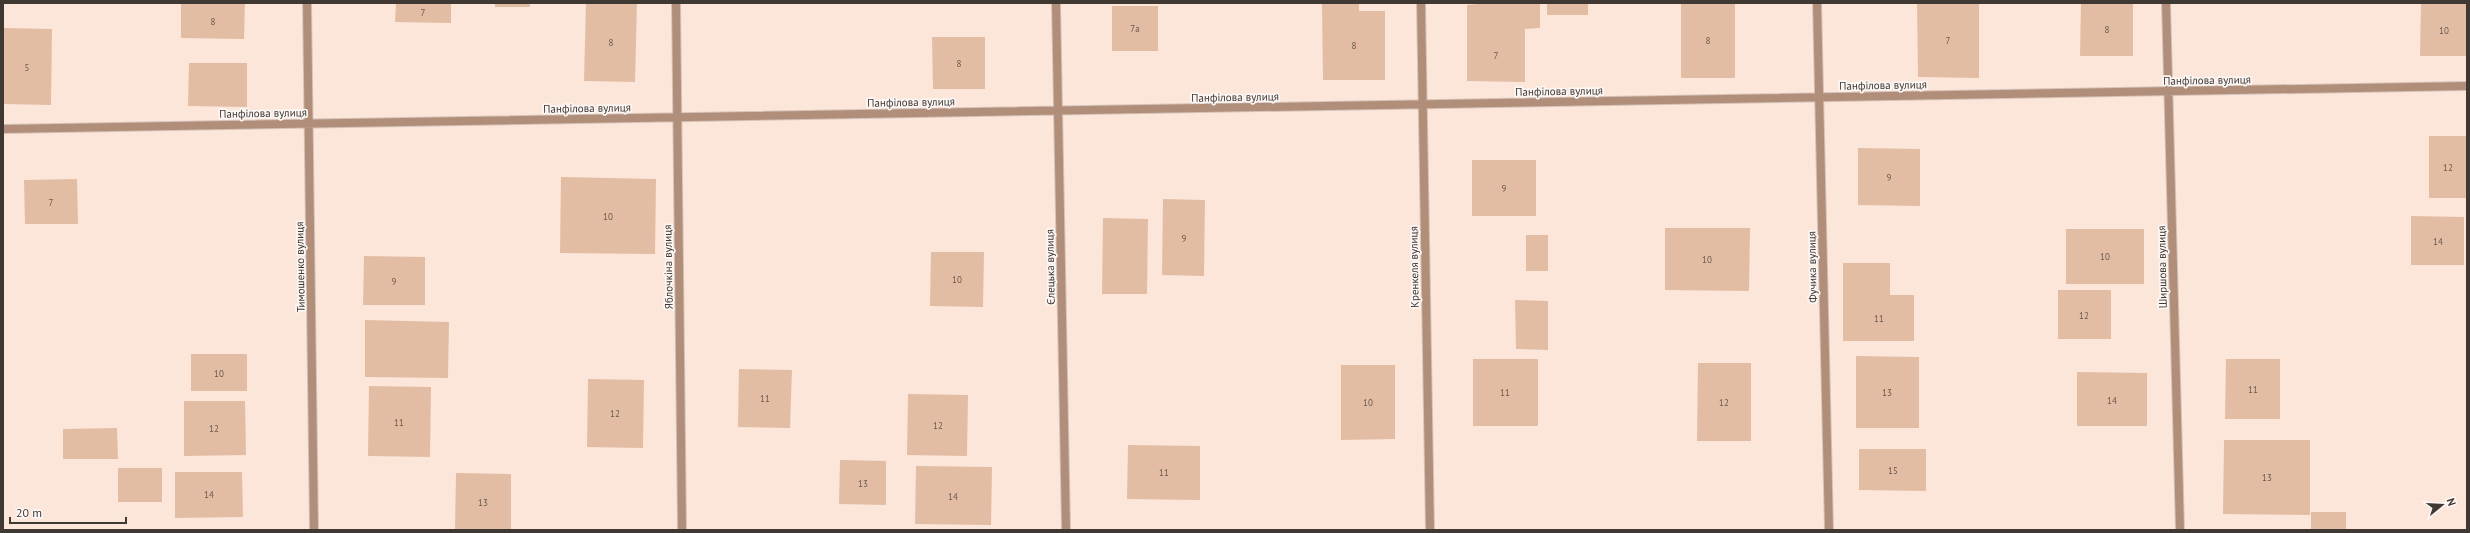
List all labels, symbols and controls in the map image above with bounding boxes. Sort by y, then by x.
house number: 7 [421,7,426,18]
house number: 8 [211,16,216,27]
house number: 7а [1130,23,1140,34]
house number: 8 [2105,24,2110,35]
house number: 10 [2439,25,2449,36]
house number: 8 [1706,35,1711,46]
house number: 7 [1946,35,1951,46]
house number: 8 [609,37,614,48]
house number: 8 [1352,40,1357,51]
house number: 7 [1494,50,1499,61]
house number: 8 [957,58,962,69]
house number: 5 [25,62,30,73]
street label: Панфілова вулиця [2163,72,2251,88]
street label: Панфілова вулиця [1839,77,1927,93]
street label: Панфілова вулиця [1515,83,1603,99]
street label: Панфілова вулиця [1191,89,1279,105]
street label: Панфілова вулиця [867,94,955,110]
street label: Панфілова вулиця [543,100,631,116]
street label: Панфілова вулиця [219,105,307,121]
house number: 12 [2443,162,2453,173]
house number: 9 [1887,172,1892,183]
house number: 9 [1502,183,1507,194]
house number: 7 [49,197,54,208]
house number: 10 [603,211,613,222]
street label: Тимошенко вулиця [292,222,308,312]
street label: Яблочкіна вулиця [660,225,676,309]
street label: Кренкеля вулиця [1406,226,1422,308]
street label: Ширшова вулиця [2154,226,2170,308]
street label: Єлецька вулиця [1042,229,1058,305]
street label: Фучика вулиця [1804,231,1820,303]
house number: 9 [1182,233,1187,244]
house number: 14 [2433,236,2443,247]
house number: 10 [2100,251,2110,262]
house number: 10 [1702,254,1712,265]
house number: 10 [952,274,962,285]
house number: 9 [392,276,397,287]
house number: 12 [2079,310,2089,321]
house number: 11 [1874,313,1884,324]
house number: 10 [214,368,224,379]
house number: 11 [2248,384,2258,395]
house number: 11 [1500,387,1510,398]
house number: 13 [1882,387,1892,398]
house number: 11 [760,393,770,404]
house number: 14 [2107,395,2117,406]
house number: 10 [1363,397,1373,408]
house number: 12 [1719,397,1729,408]
house number: 12 [610,408,620,419]
house number: 11 [394,417,404,428]
house number: 12 [933,420,943,431]
house number: 12 [209,423,219,434]
house number: 15 [1888,465,1898,476]
house number: 11 [1159,467,1169,478]
house number: 13 [2262,472,2272,483]
house number: 13 [858,478,868,489]
north arrow [2422,485,2462,525]
house number: 14 [204,489,214,500]
house number: 14 [948,491,958,502]
text: N [2444,496,2459,508]
house number: 13 [478,497,488,508]
scale bar [10,499,126,525]
text: 20 m [16,505,42,520]

